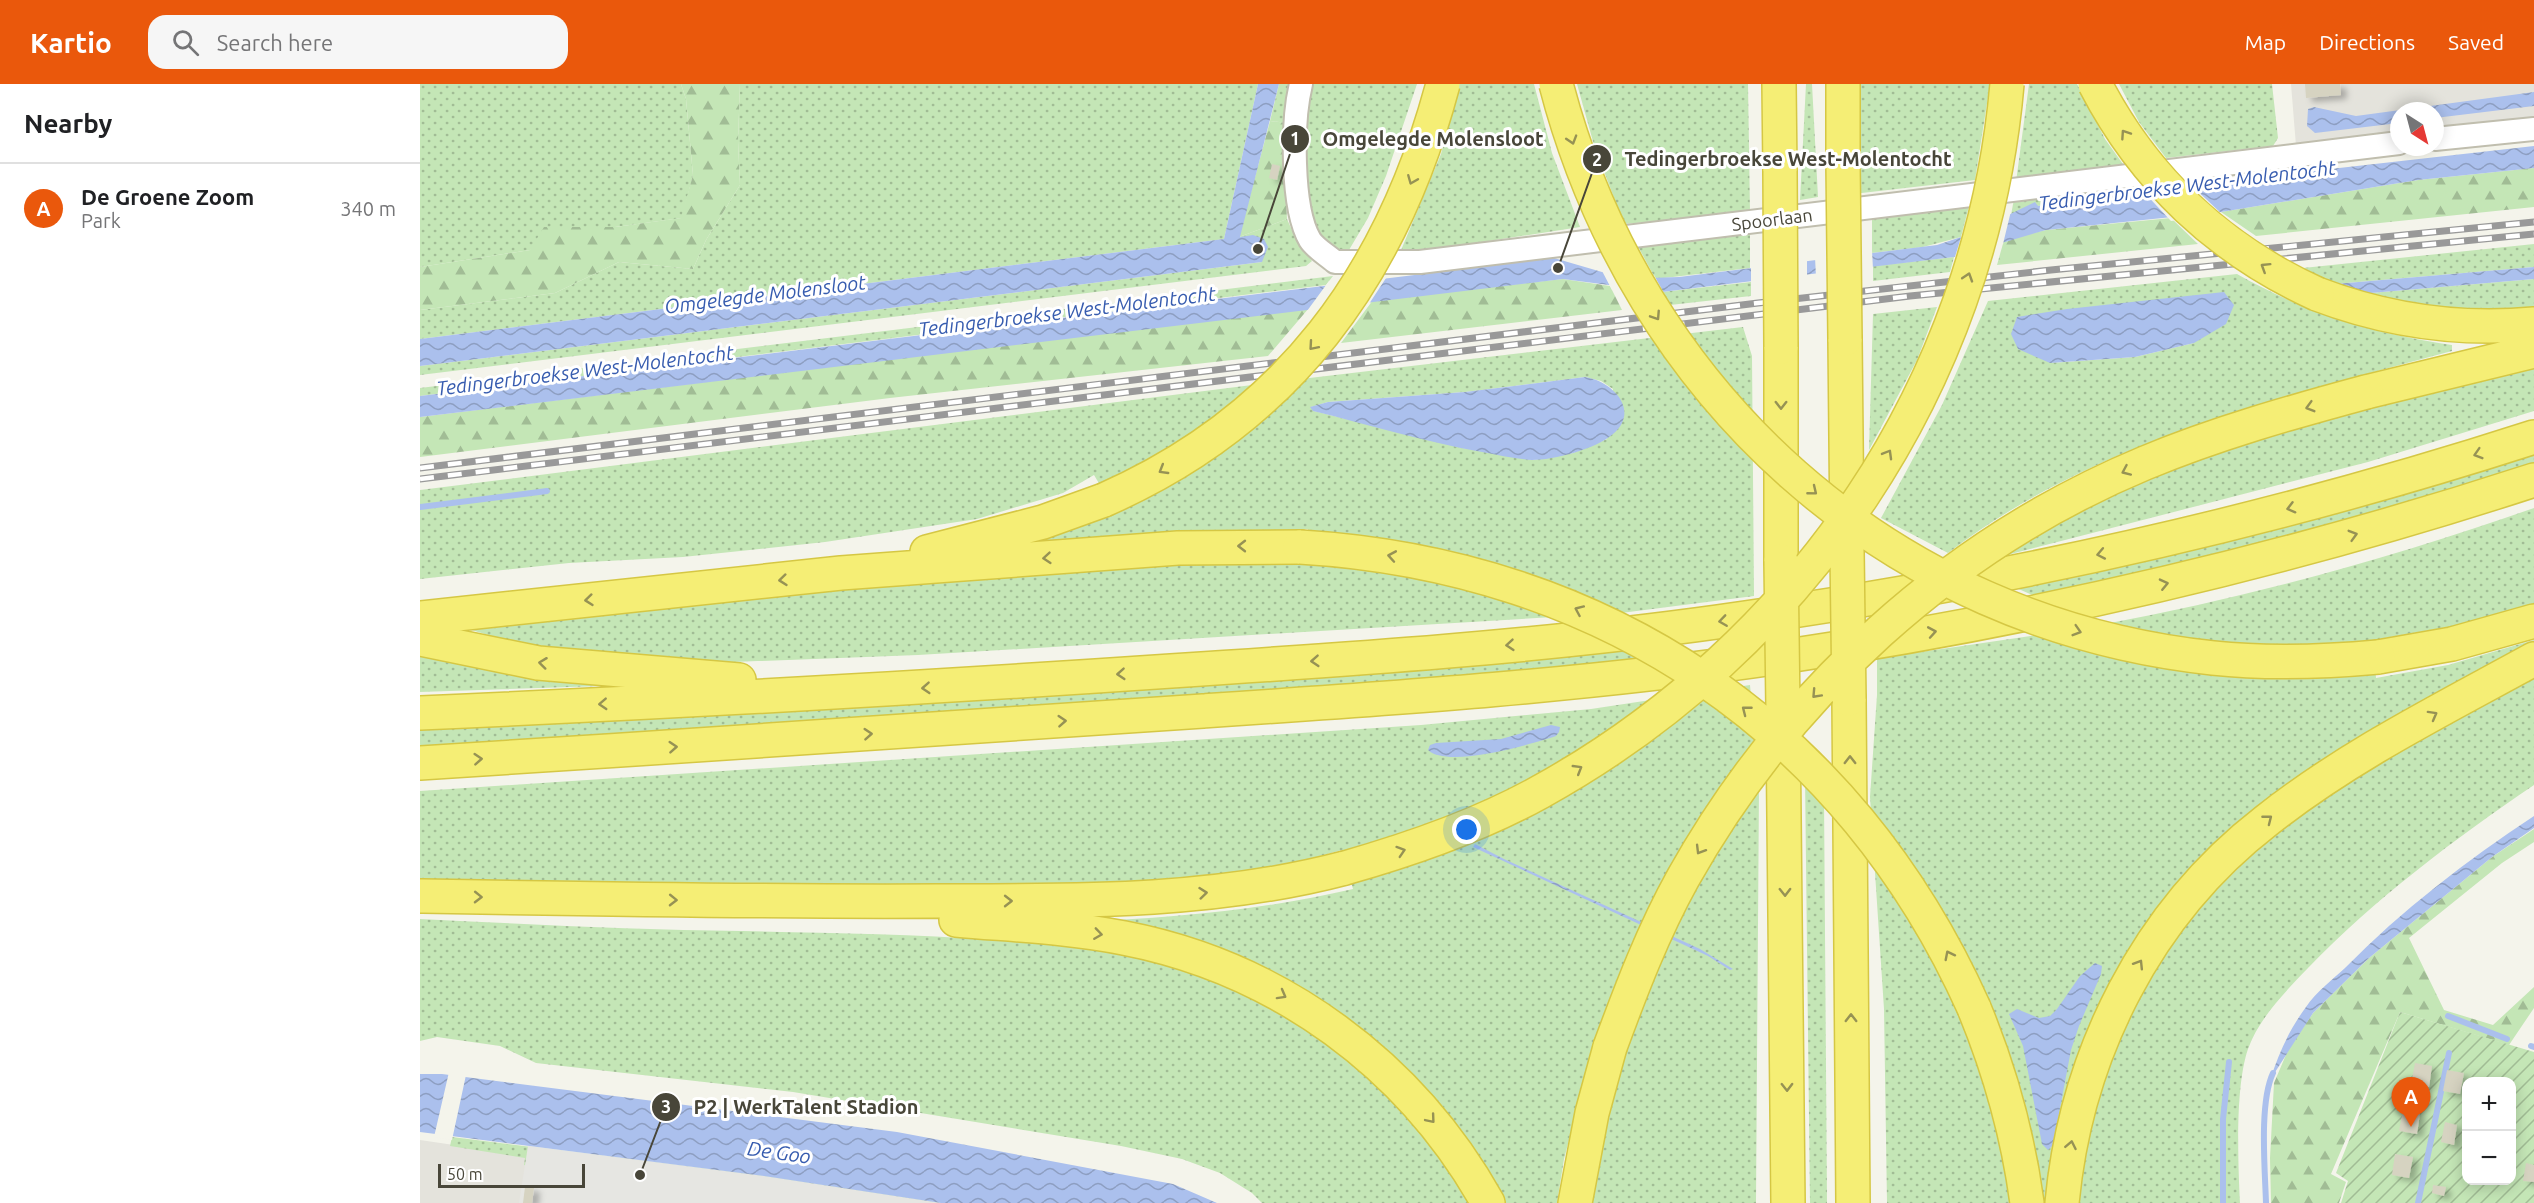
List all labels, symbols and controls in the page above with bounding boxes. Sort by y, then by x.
search box [148,15,568,69]
icon: search [169,26,202,59]
text: Kartio [30,27,112,58]
text: Search here [217,30,333,55]
text: Map [2245,30,2286,54]
text: Directions [2319,30,2415,54]
text: Saved [2448,30,2504,54]
north arrow [2390,102,2444,156]
text: Nearby [24,109,112,138]
callout: Omgelegde Molensloot [1280,120,1555,158]
text: Omgelegde Molensloot [1322,127,1544,150]
text: 1 [1290,128,1300,148]
one-way arrow [2121,130,2132,141]
one-way arrow [1565,134,1578,145]
callout: Tedingerbroekse West-Molentocht [1582,140,1963,178]
text: Tedingerbroekse West-Molentocht [1624,147,1952,170]
text: 2 [1592,149,1602,169]
water label: Tedingerbroekse West-Molentocht [2037,155,2337,215]
one-way arrow [1407,173,1419,184]
text: De Groene Zoom [81,184,254,209]
text: A [36,197,51,220]
text: 340 m [340,197,396,220]
street label: Spoorlaan [1730,204,1814,234]
text: Park [81,209,121,232]
one-way arrow [2261,263,2271,275]
water label: Omgelegde Molensloot [663,270,867,318]
one-way arrow [1961,272,1973,283]
water label: Tedingerbroekse West-Molentocht [917,281,1217,341]
one-way arrow [1649,309,1660,320]
one-way arrow [1309,339,1320,350]
water label: Tedingerbroekse West-Molentocht [435,340,735,400]
one-way arrow [2305,400,2316,412]
one-way arrow [1775,401,1787,410]
one-way arrow [2473,447,2484,459]
one-way arrow [1881,450,1893,460]
one-way arrow [1159,462,1169,474]
one-way arrow [2121,464,2132,476]
one-way arrow [1807,484,1818,495]
one-way arrow [2286,501,2296,514]
one-way arrow [2347,530,2358,542]
one-way arrow [1237,540,1246,552]
one-way arrow [2097,547,2107,560]
one-way arrow [1388,550,1397,562]
one-way arrow [1043,551,1052,564]
one-way arrow [778,573,787,585]
one-way arrow [2159,578,2169,591]
one-way arrow [584,593,593,606]
one-way arrow [1574,605,1585,617]
one-way arrow [1719,615,1728,627]
one-way arrow [2071,624,2082,636]
one-way arrow [1927,626,1937,639]
one-way arrow [1505,638,1514,651]
one-way arrow [1311,654,1320,667]
one-way arrow [538,658,547,670]
one-way arrow [1116,668,1125,681]
one-way arrow [922,681,931,694]
one-way arrow [1812,688,1823,698]
one-way arrow [598,698,607,711]
one-way arrow [1742,706,1753,717]
one-way arrow [2426,711,2437,722]
one-way arrow [1058,715,1067,728]
one-way arrow [863,728,872,741]
one-way arrow [669,740,678,753]
one-way arrow [474,753,483,766]
one-way arrow [1843,756,1856,765]
one-way arrow [1572,765,1582,777]
your location [1452,815,1481,844]
one-way arrow [2261,815,2272,826]
one-way arrow [1695,844,1707,854]
one-way arrow [1395,845,1406,858]
one-way arrow [1198,887,1207,900]
one-way arrow [1779,888,1791,897]
one-way arrow [474,891,483,903]
one-way arrow [669,894,678,906]
one-way arrow [1003,895,1012,907]
one-way arrow [1093,927,1102,939]
one-way arrow [1945,951,1956,962]
one-way arrow [2132,960,2144,970]
one-way arrow [1275,988,1286,999]
one-way arrow [1845,1014,1857,1023]
map controls [2462,1077,2516,1185]
button: + [2462,1077,2516,1131]
pin: A [2392,1078,2430,1127]
one-way arrow [1781,1083,1793,1092]
callout: P2 | WerkTalent Stadion [651,1088,930,1126]
text: P2 | WerkTalent Stadion [694,1095,918,1118]
text: 3 [661,1096,671,1116]
one-way arrow [1424,1112,1435,1123]
button: − [2462,1131,2516,1185]
water label: De Goo [746,1136,812,1168]
one-way arrow [2063,1140,2076,1150]
scale bar [438,1161,585,1188]
text: 50 m [447,1165,483,1183]

